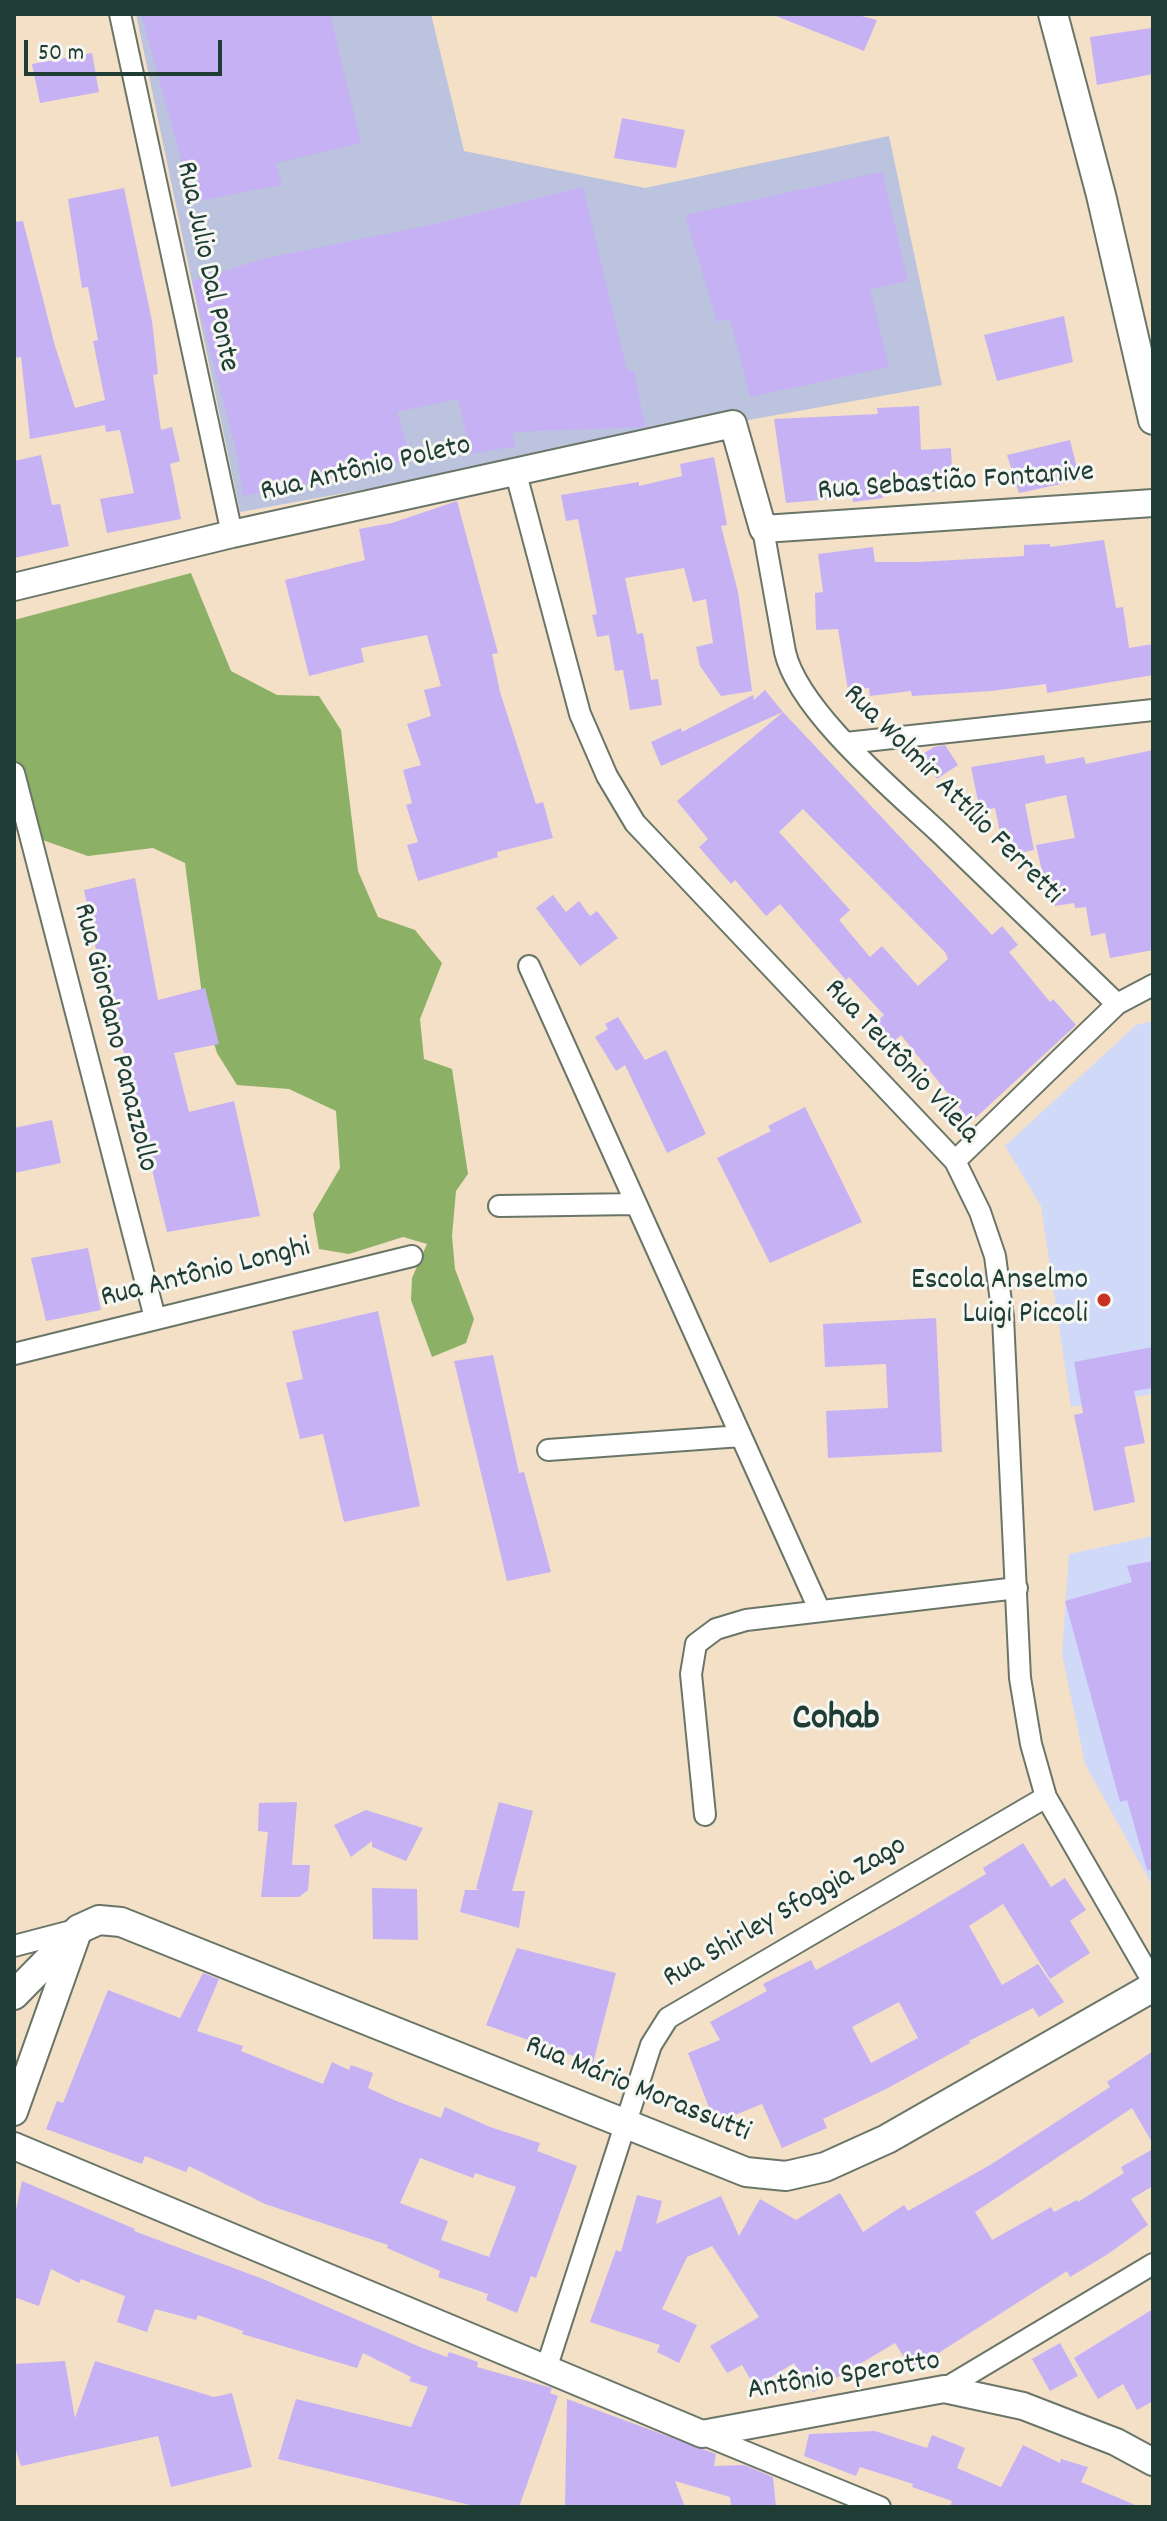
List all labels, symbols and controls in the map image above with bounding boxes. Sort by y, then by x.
scale bar [28,24,226,74]
text: 50 m [38,37,84,71]
street label: Rua Julio Dal Ponte [165,159,245,375]
street label: Rua Antônio Poleto [257,429,475,513]
street label: Rua Sebastião Fontanive [817,456,1095,512]
street label: Rua Wolmir Attílio Ferretti [833,678,1069,914]
street label: Rua Giordano Panazzollo [62,900,164,1176]
street label: Rua Teutônio Vilela [815,973,985,1153]
street label: Rua Antônio Longhi [98,1232,314,1318]
place label: Escola Anselmo Luigi Piccoli [911,1265,1088,1336]
marker: Escola Anselmo Luigi Piccoli [1095,1291,1113,1309]
district label: Cohab [792,1699,880,1745]
street label: Rua Shirley Sfoggia Zago [658,1830,914,1998]
street label: Rua Mário Morassutti [519,2029,755,2153]
street label: Antônio Sperotto [745,2345,943,2411]

